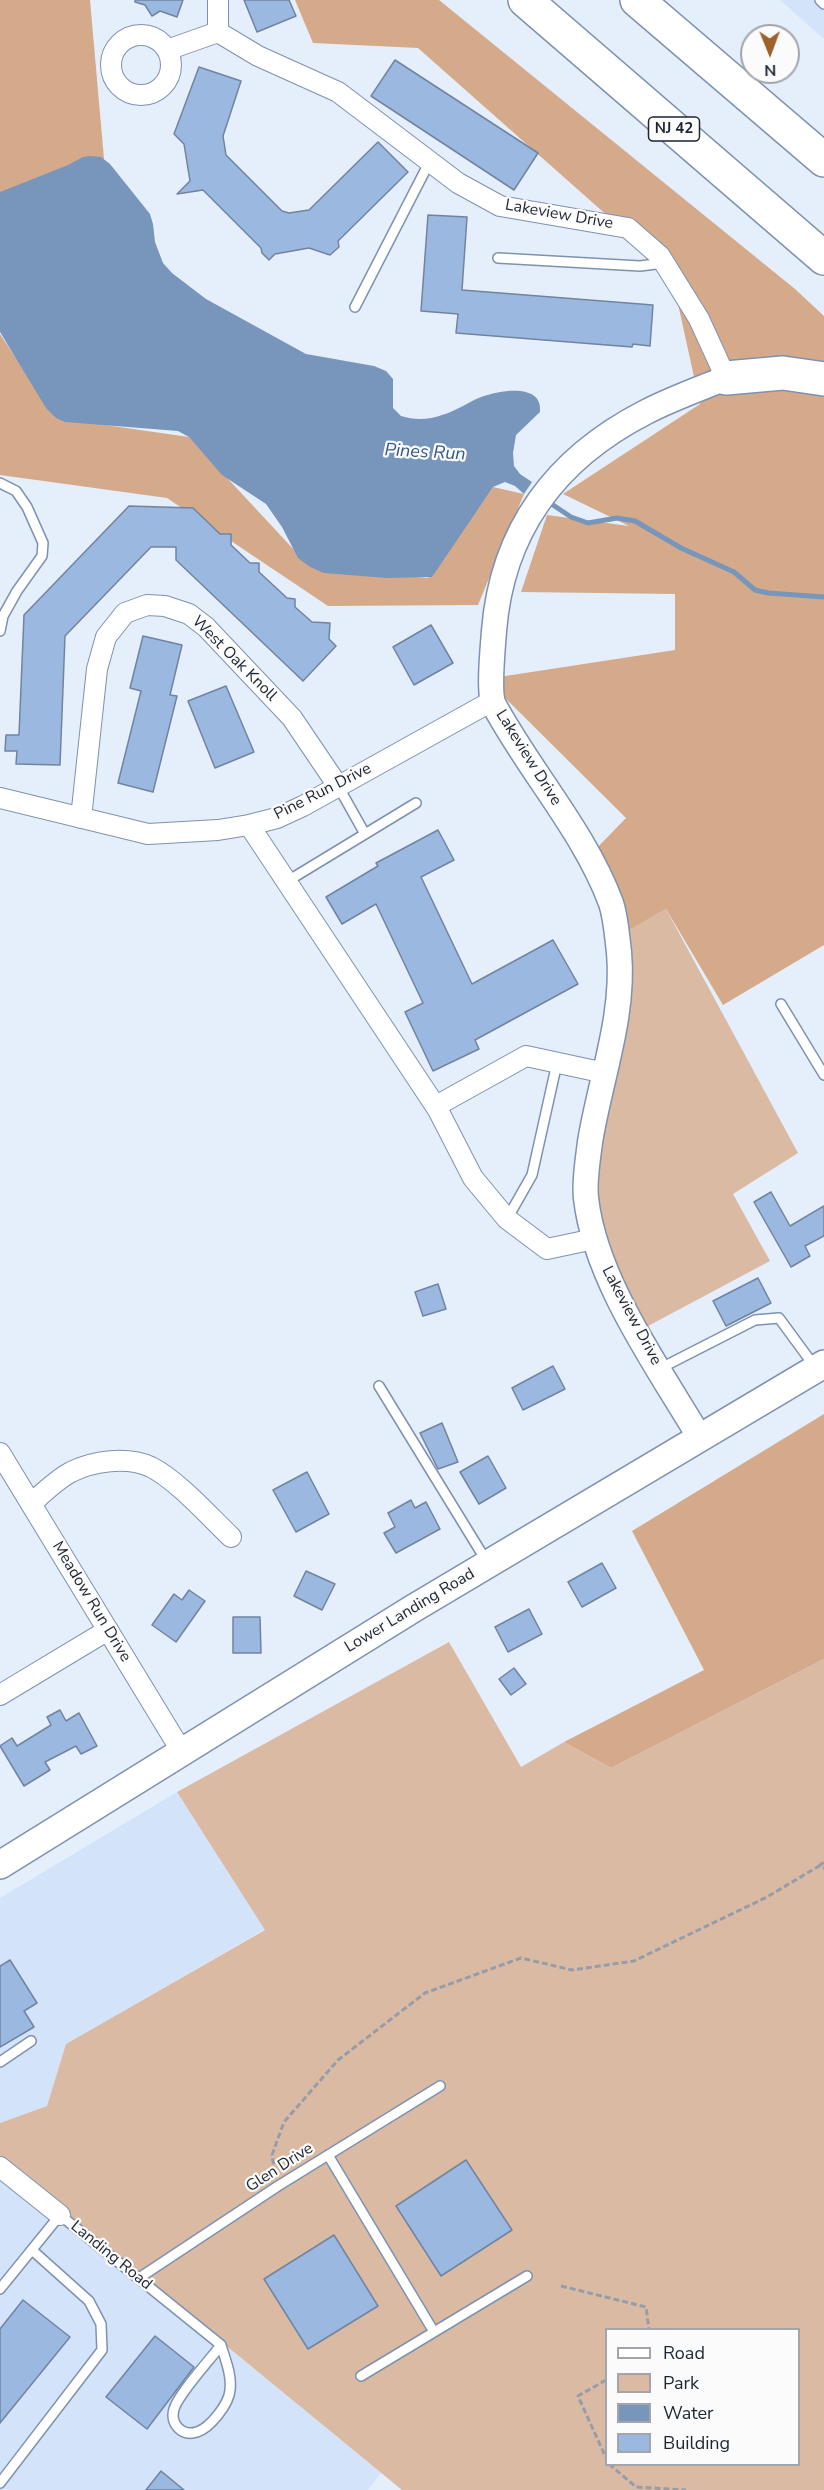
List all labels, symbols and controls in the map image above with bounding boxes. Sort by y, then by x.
north arrow [740,24,800,84]
text: N [764,59,776,81]
road number: NJ 42 [648,117,700,141]
street label: Lakeview Drive [504,196,614,234]
water label: Pines Run [384,440,466,466]
street label: West Oak Knoll [187,612,281,706]
street label: Lakeview Drive [491,707,565,809]
street label: Pine Run Drive [271,759,375,825]
street label: Lakeview Drive [597,1263,665,1369]
street label: Meadow Run Drive [47,1538,135,1666]
street label: Lower Landing Road [342,1565,478,1657]
street label: Glen Drive [243,2139,317,2197]
street label: Landing Road [66,2217,156,2295]
legend [605,2328,800,2466]
text: Road [663,2341,705,2365]
text: Park [663,2371,699,2395]
text: Water [663,2401,714,2425]
text: Building [663,2431,730,2455]

